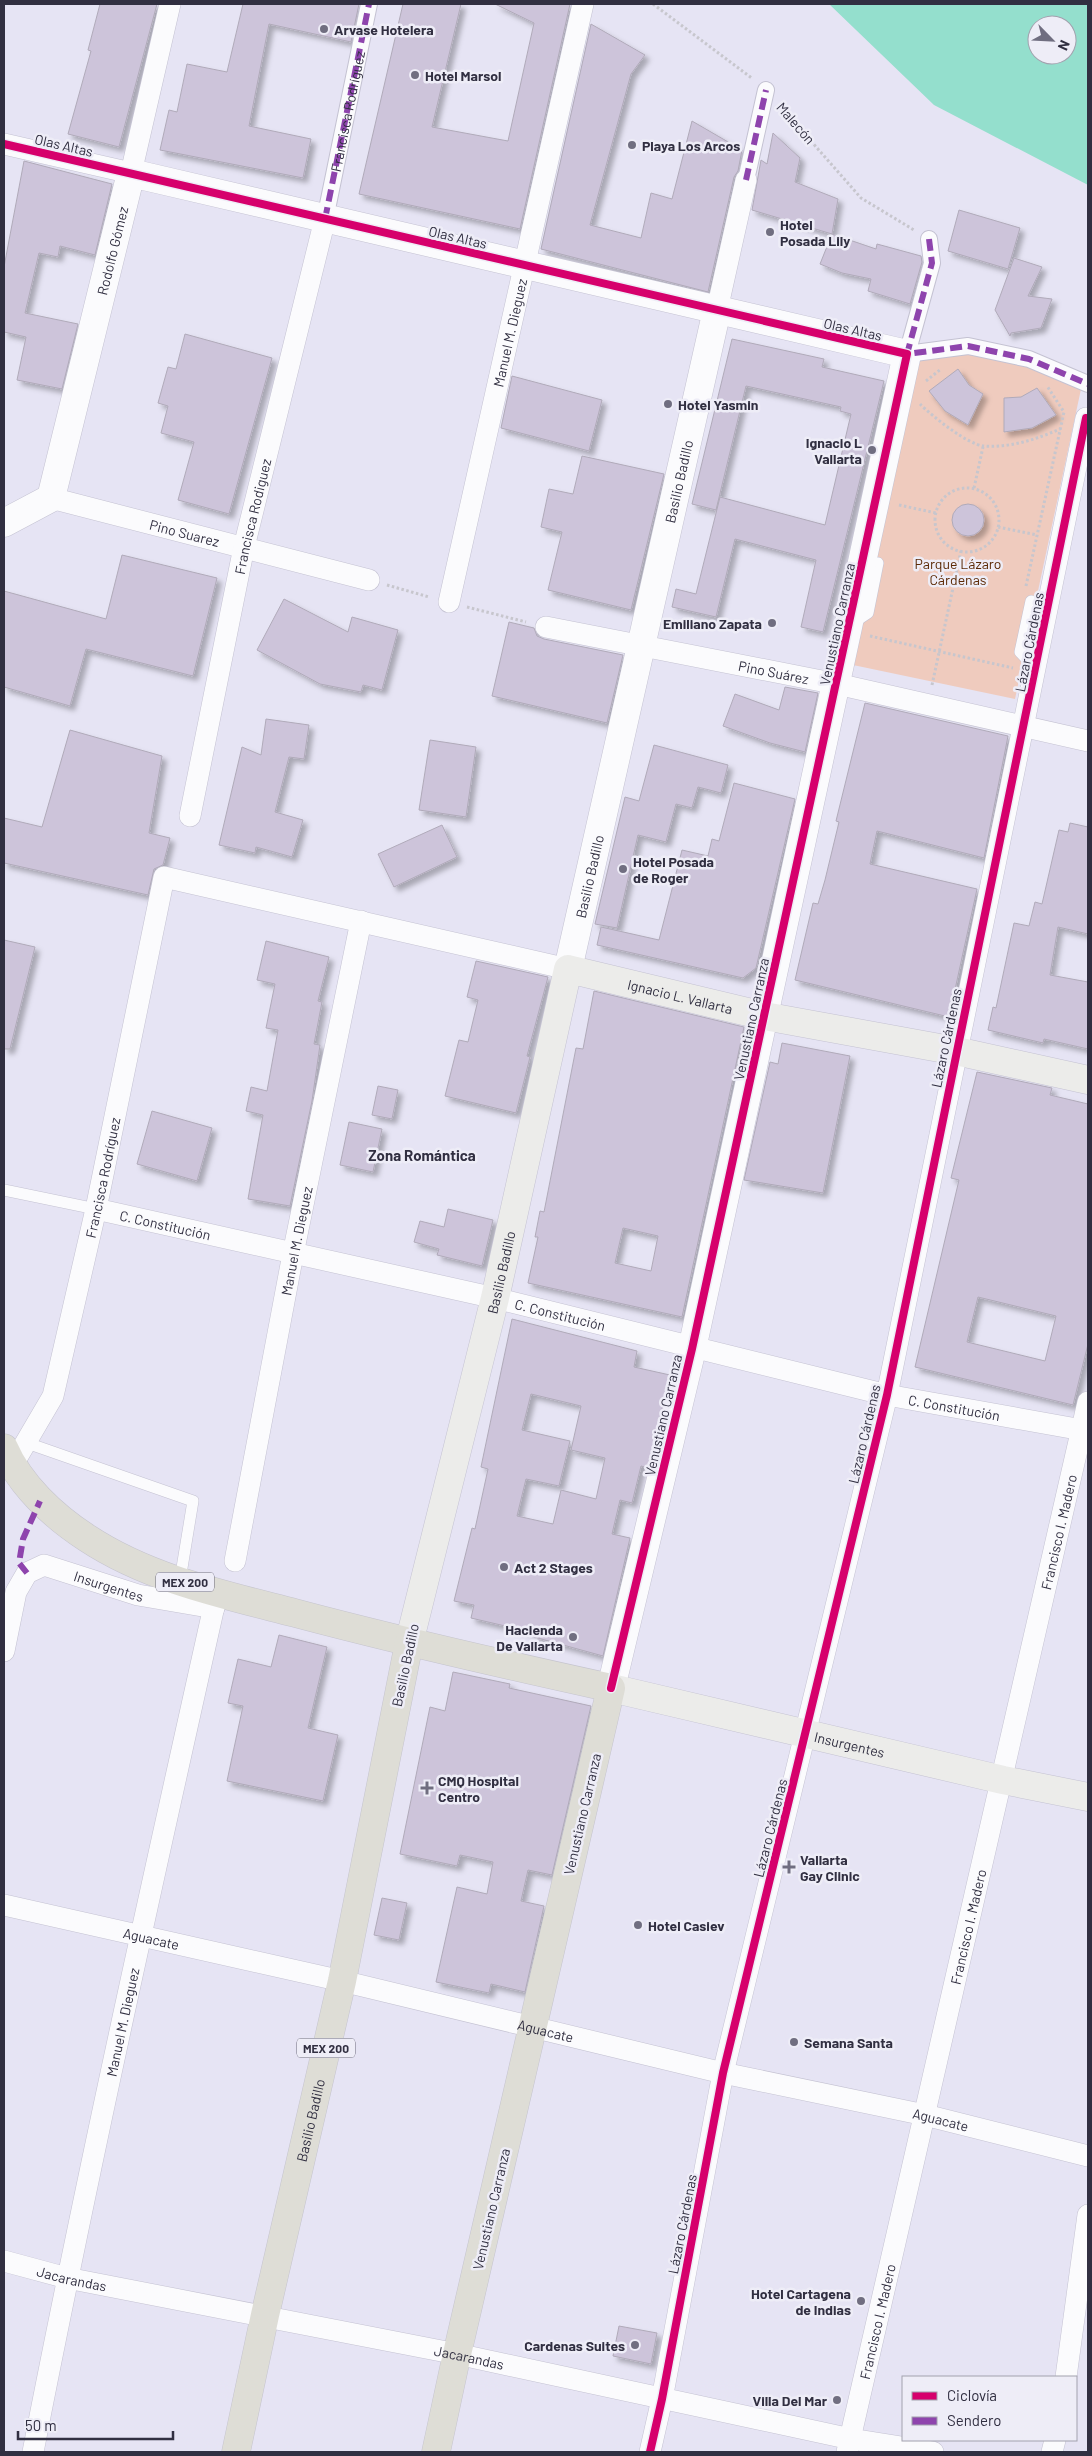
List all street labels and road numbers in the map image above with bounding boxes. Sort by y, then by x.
street label: Francisca Rodríguez [326,49,368,173]
street label: Malecón [773,99,819,147]
street label: Olas Altas [33,130,95,160]
street label: Rodolfo Gómez [93,205,131,297]
street label: Olas Altas [427,222,489,252]
street label: Manuel M. Dieguez [489,277,530,389]
street label: Olas Altas [822,314,884,344]
street label: Basilio Badillo [661,438,696,524]
street label: Francisca Rodiguez [230,457,274,576]
street label: Pino Suarez [148,515,221,550]
street label: Venustiano Carranza [816,561,858,687]
street label: Lázaro Cárdenas [1011,591,1047,693]
street label: Pino Suárez [737,656,810,687]
street label: Basilio Badillo [571,833,607,919]
street label: Venustiano Carranza [730,956,772,1082]
street label: Ignacio L. Vallarta [626,975,735,1017]
street label: Lázaro Cárdenas [927,987,965,1089]
street label: Francisca Rodríguez [81,1116,123,1240]
street label: Manuel M. Dieguez [277,1185,315,1297]
street label: C. Constitución [118,1206,212,1243]
street label: Basilio Badillo [483,1229,518,1315]
street label: C. Constitución [513,1295,607,1334]
street label: Venustiano Carranza [641,1353,685,1477]
street label: Lázaro Cárdenas [844,1383,884,1485]
street label: C. Constitución [907,1391,1001,1424]
street label: Francisco I. Madero [1037,1472,1080,1591]
street label: Insurgentes [72,1567,145,1604]
road number: MEX 200 [156,1572,214,1591]
street label: Basilio Badillo [388,1622,422,1708]
street label: Insurgentes [813,1727,887,1761]
street label: Venustiano Carranza [560,1752,604,1876]
street label: Lázaro Cárdenas [750,1777,791,1879]
street label: Francisco I. Madero [946,1867,989,1986]
street label: Aguacate [122,1924,181,1953]
street label: Manuel M. Dieguez [102,1966,142,2078]
street label: Aguacate [516,2015,575,2045]
road number: MEX 200 [297,2039,355,2058]
street label: Basilio Badillo [292,2077,328,2163]
street label: Aguacate [911,2104,971,2134]
street label: Venustiano Carranza [469,2147,513,2271]
street label: Lázaro Cárdenas [664,2173,700,2275]
street label: Jacarandas [35,2262,108,2294]
street label: Francisco I. Madero [855,2262,898,2381]
street label: Jacarandas [433,2341,506,2372]

